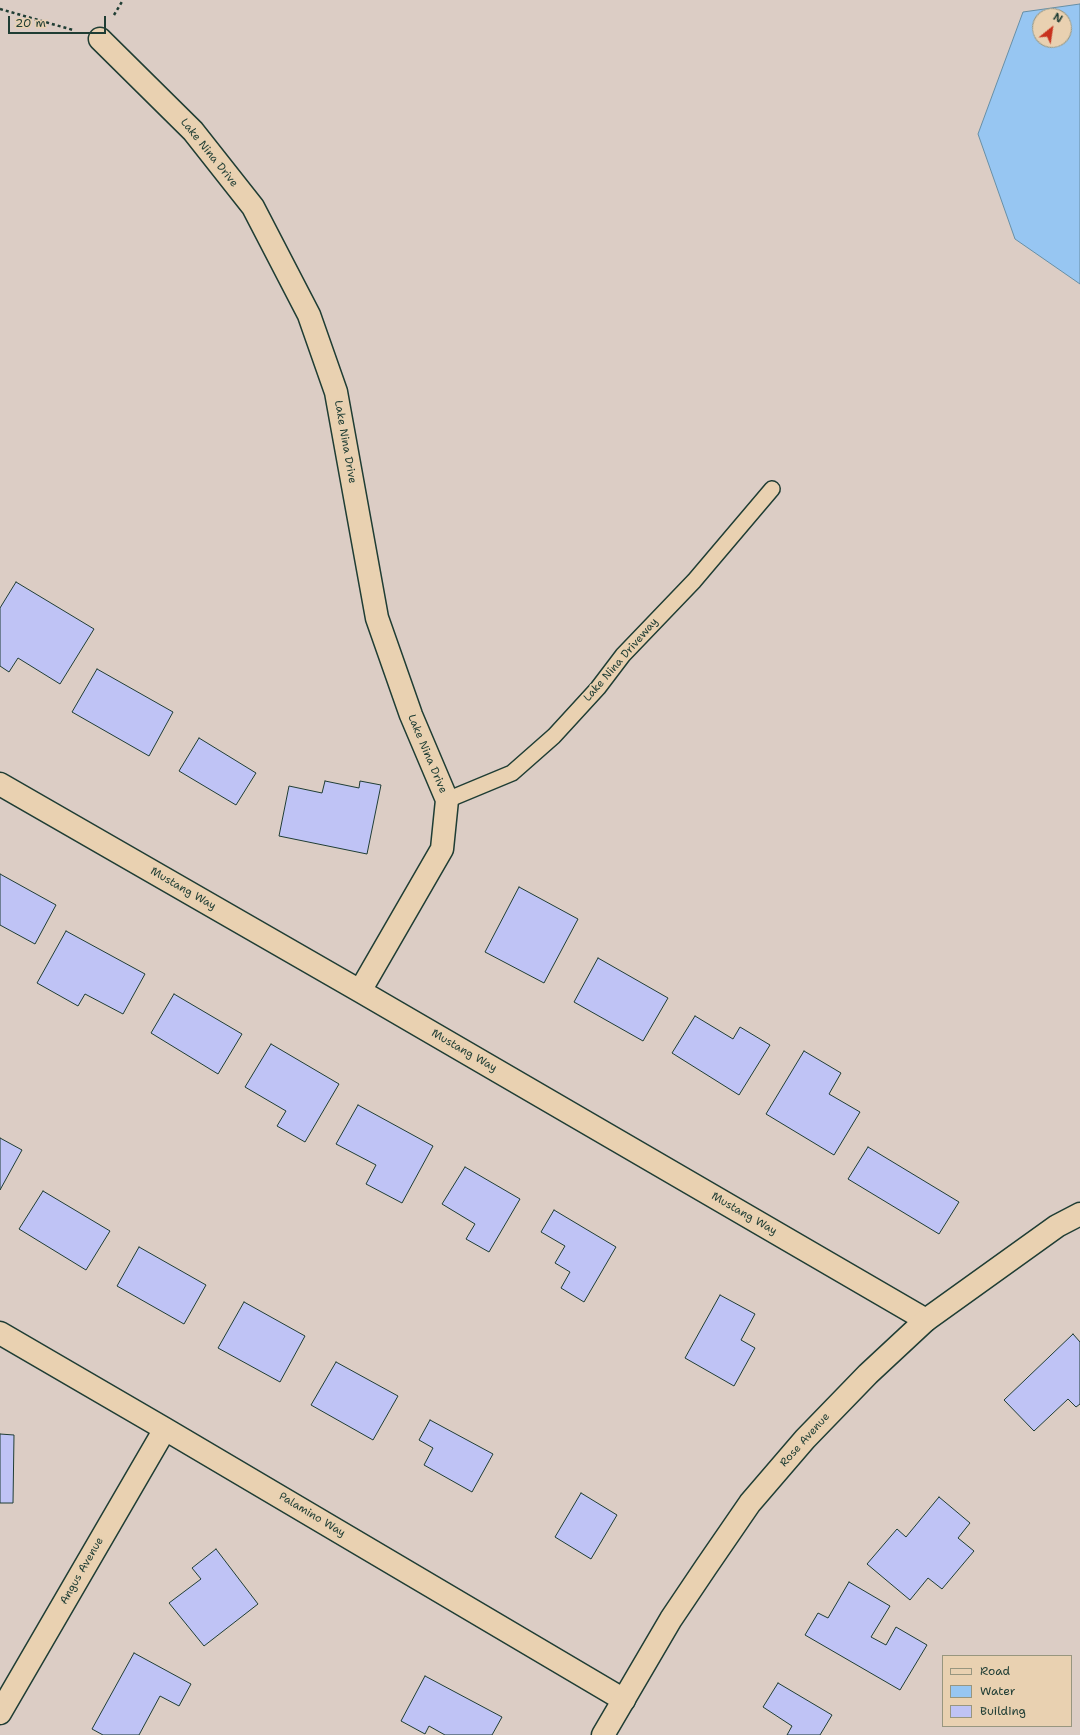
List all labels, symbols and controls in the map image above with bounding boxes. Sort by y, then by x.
scale bar [10,8,108,34]
north arrow [1032,8,1072,48]
text: N [1050,9,1065,27]
text: 20 m [15,15,46,31]
street label: Lake Nina Drive [177,116,241,190]
street label: Lake Nina Drive [331,399,359,485]
street label: Lake Nina Driveway [581,616,661,704]
street label: Lake Nina Drive [404,713,450,795]
street label: Mustang Way [148,865,218,913]
street label: Mustang Way [429,1027,499,1075]
street label: Mustang Way [709,1190,779,1238]
street label: Rose Avenue [777,1410,833,1470]
street label: Palamino Way [276,1490,348,1540]
street label: Angus Avenue [57,1535,107,1607]
legend [942,1655,1072,1727]
text: Road [980,1663,1010,1679]
text: Water [980,1683,1015,1699]
text: Building [980,1703,1026,1719]

